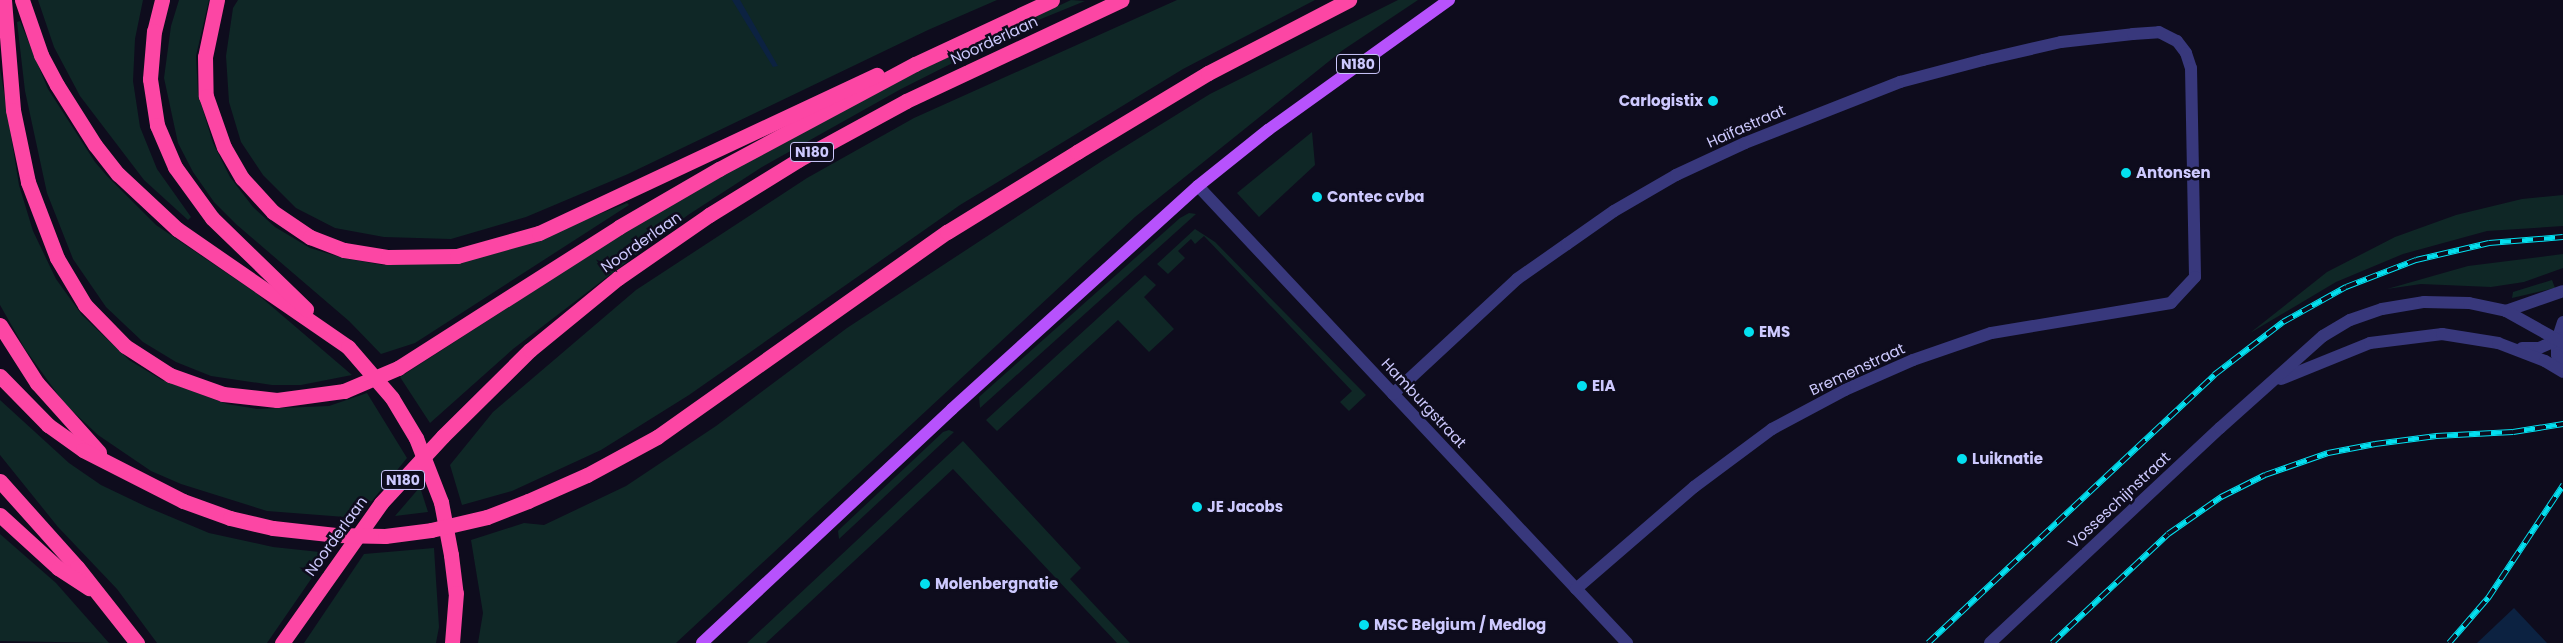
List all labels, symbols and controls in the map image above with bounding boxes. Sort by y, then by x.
street label: Noorderlaan [948,12,1040,68]
road number: N180 [1336,52,1380,76]
place label: Carlogistix [1619,92,1703,110]
marker: Carlogistix [1707,95,1719,107]
street label: Haïfastraat [1704,101,1788,151]
road number: N180 [790,140,834,163]
place label: Antonsen [2136,164,2211,182]
marker: Antonsen [2120,167,2132,179]
place label: Contec cvba [1327,188,1425,206]
marker: Contec cvba [1311,191,1323,203]
street label: Noorderlaan [597,208,685,276]
place label: EMS [1759,323,1790,341]
marker: EMS [1743,326,1755,338]
street label: Bremenstraat [1806,339,1908,399]
street label: Hamburgstraat [1378,354,1470,452]
place label: EIA [1592,377,1616,395]
marker: EIA [1576,380,1588,392]
street label: Vosseschijnstraat [2064,448,2174,552]
place label: Luiknatie [1972,450,2043,468]
marker: Luiknatie [1956,453,1968,465]
road number: N180 [380,468,426,492]
street label: Noorderlaan [301,493,371,579]
place label: JE Jacobs [1207,498,1283,516]
marker: JE Jacobs [1191,501,1203,513]
place label: Molenbergnatie [935,575,1058,593]
marker: Molenbergnatie [919,578,931,590]
place label: MSC Belgium / Medlog [1374,616,1546,634]
marker: MSC Belgium / Medlog [1358,619,1370,631]

